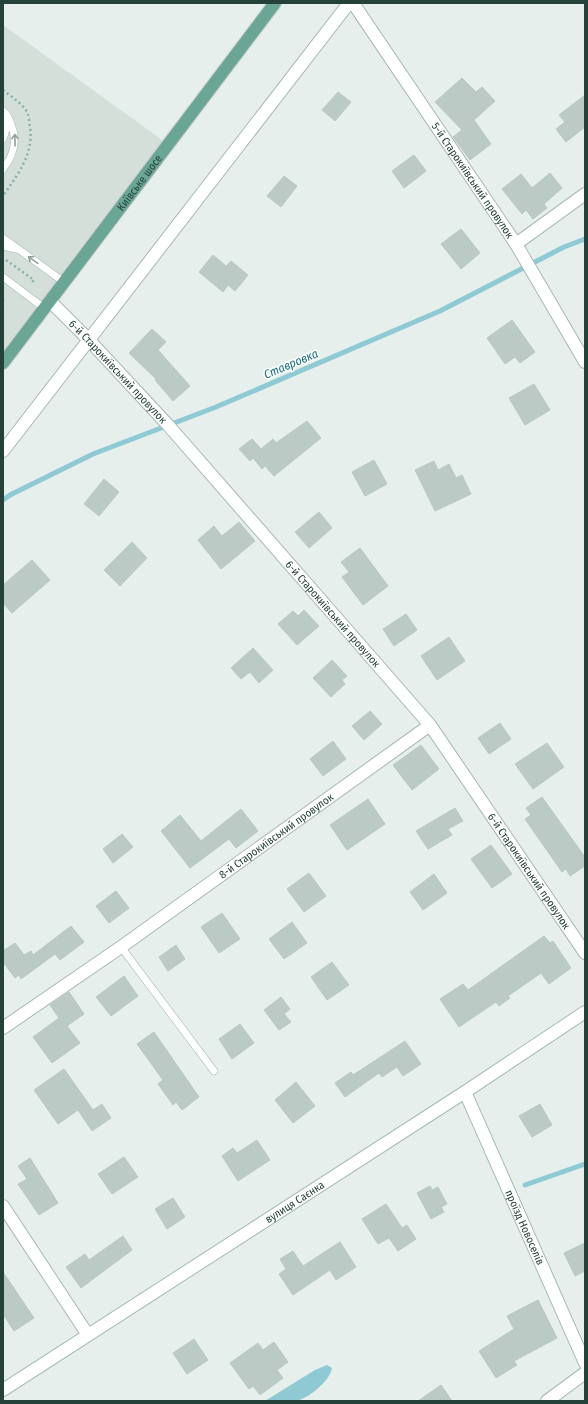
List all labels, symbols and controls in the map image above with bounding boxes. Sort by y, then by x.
street label: 5-й Старокиївський провулок [429,120,517,241]
one-way arrow [11,134,19,147]
street label: Київське шосе [114,152,164,213]
one-way arrow [28,256,39,264]
street label: 6-й Старокиївський провулок [66,317,170,427]
water label: Ставровка [262,346,320,382]
street label: 6-й Старокиївський провулок [283,558,384,671]
street label: 8-й Старокиївський провулок [216,790,336,881]
street label: 6-й Старокиївський провулок [485,811,574,932]
street label: вулиця Саєнка [263,1178,327,1226]
street label: проїзд Новоселів [503,1188,547,1267]

